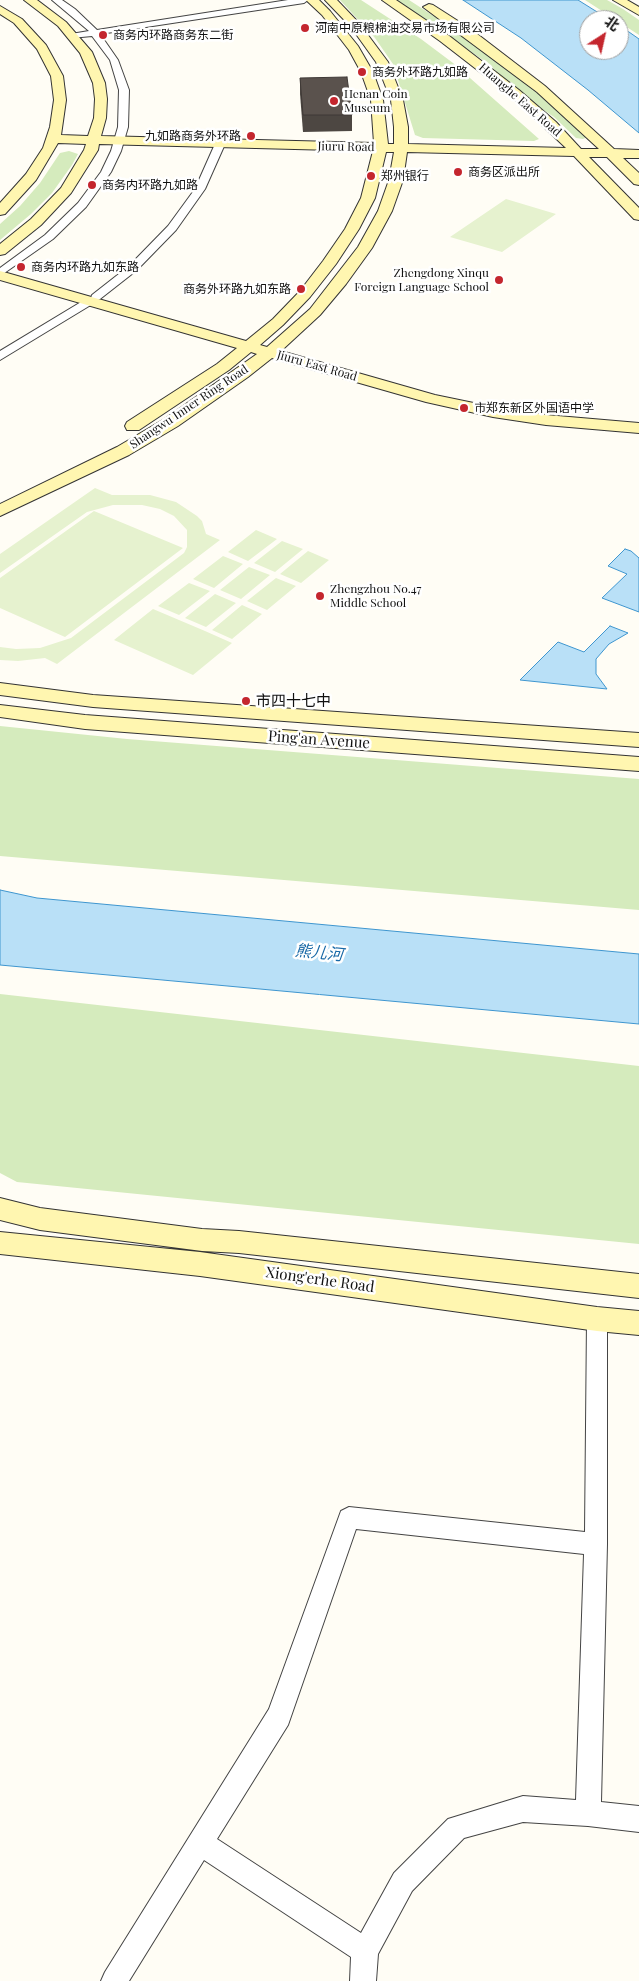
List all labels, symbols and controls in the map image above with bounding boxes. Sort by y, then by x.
north arrow [579,10,629,60]
text: 北 [601,11,623,35]
place label: 河南中原粮棉油交易市场有限公司 [315,21,495,35]
marker: 河南中原粮棉油交易市场有限公司 [299,22,311,34]
place label: 商务内环路商务东二街 [113,28,233,42]
marker: 商务内环路商务东二街 [97,29,109,41]
street label: Huanghe East Road [476,60,564,140]
place label: 商务外环路九如路 [372,65,468,79]
marker: 商务外环路九如路 [356,66,368,78]
place label: Henan Coin Museum [344,87,408,115]
marker: Henan Coin Museum [328,95,340,107]
place label: 九如路商务外环路 [145,129,241,143]
marker: 九如路商务外环路 [245,130,257,142]
street label: Jiuru Road [317,139,375,155]
place label: 商务区派出所 [468,165,540,179]
marker: 商务区派出所 [452,166,464,178]
place label: 郑州银行 [381,169,429,183]
marker: 郑州银行 [365,170,377,182]
place label: 商务内环路九如路 [102,178,198,192]
marker: 商务内环路九如路 [86,179,98,191]
place label: 商务内环路九如东路 [31,260,139,274]
marker: 商务内环路九如东路 [15,261,27,273]
place label: Zhengdong Xinqu Foreign Language School [354,266,489,294]
marker: Zhengdong Xinqu Foreign Language School [493,274,505,286]
place label: 商务外环路九如东路 [183,282,291,296]
marker: 商务外环路九如东路 [295,283,307,295]
street label: Jiuru East Road [275,348,359,384]
street label: Shangwu Inner Ring Road [127,362,251,452]
place label: 市郑东新区外国语中学 [474,401,594,415]
marker: 市郑东新区外国语中学 [458,402,470,414]
place label: Zhengzhou No.47 Middle School [330,582,421,610]
marker: Zhengzhou No.47 Middle School [314,590,326,602]
place label: 市四十七中 [256,692,331,710]
marker: 市四十七中 [240,695,252,707]
street label: Ping'an Avenue [267,727,371,753]
water label: 熊儿河 [294,941,344,965]
street label: Xiong'erhe Road [264,1263,376,1297]

